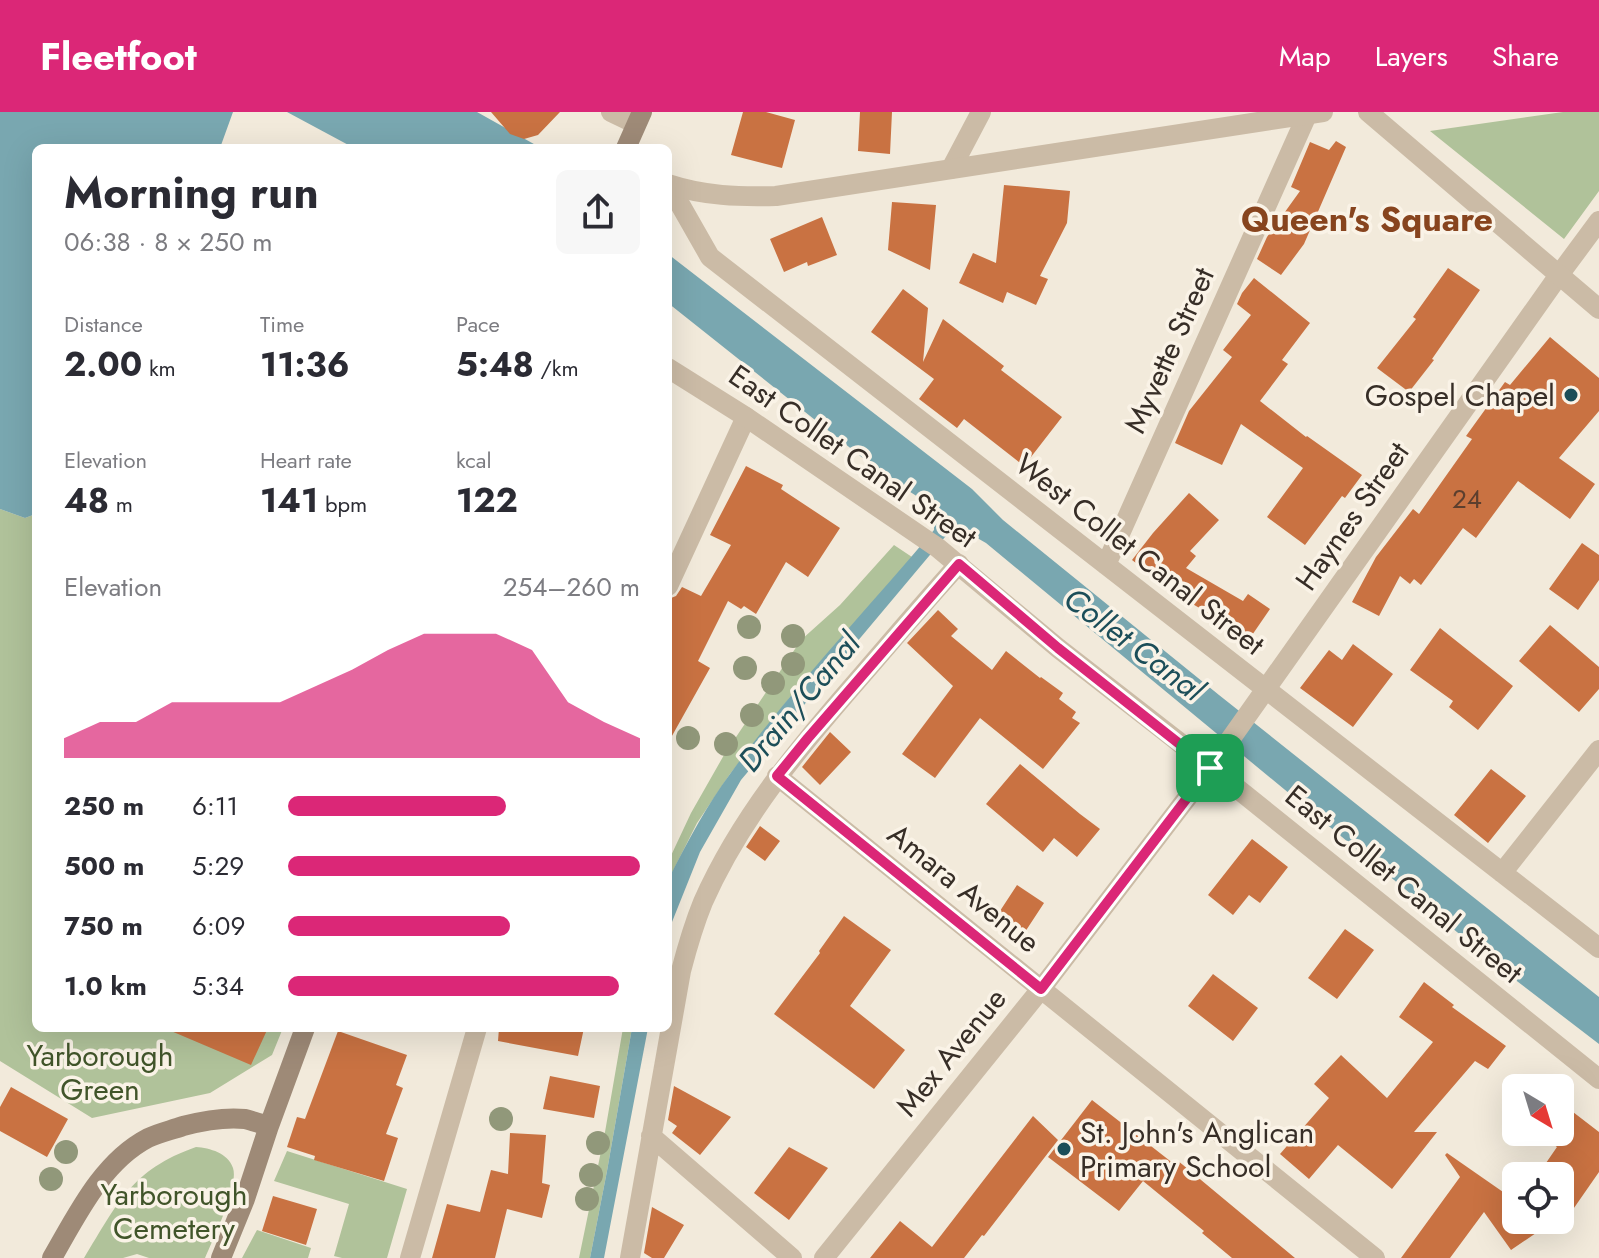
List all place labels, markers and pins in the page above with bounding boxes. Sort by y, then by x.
place label: Gospel Chapel [1365,374,1555,417]
marker: Gospel Chapel [1562,386,1580,404]
pin [1176,734,1244,802]
place label: St. John's Anglican Primary School [1080,1111,1314,1188]
marker: St. John's Anglican Primary School [1055,1140,1073,1158]

